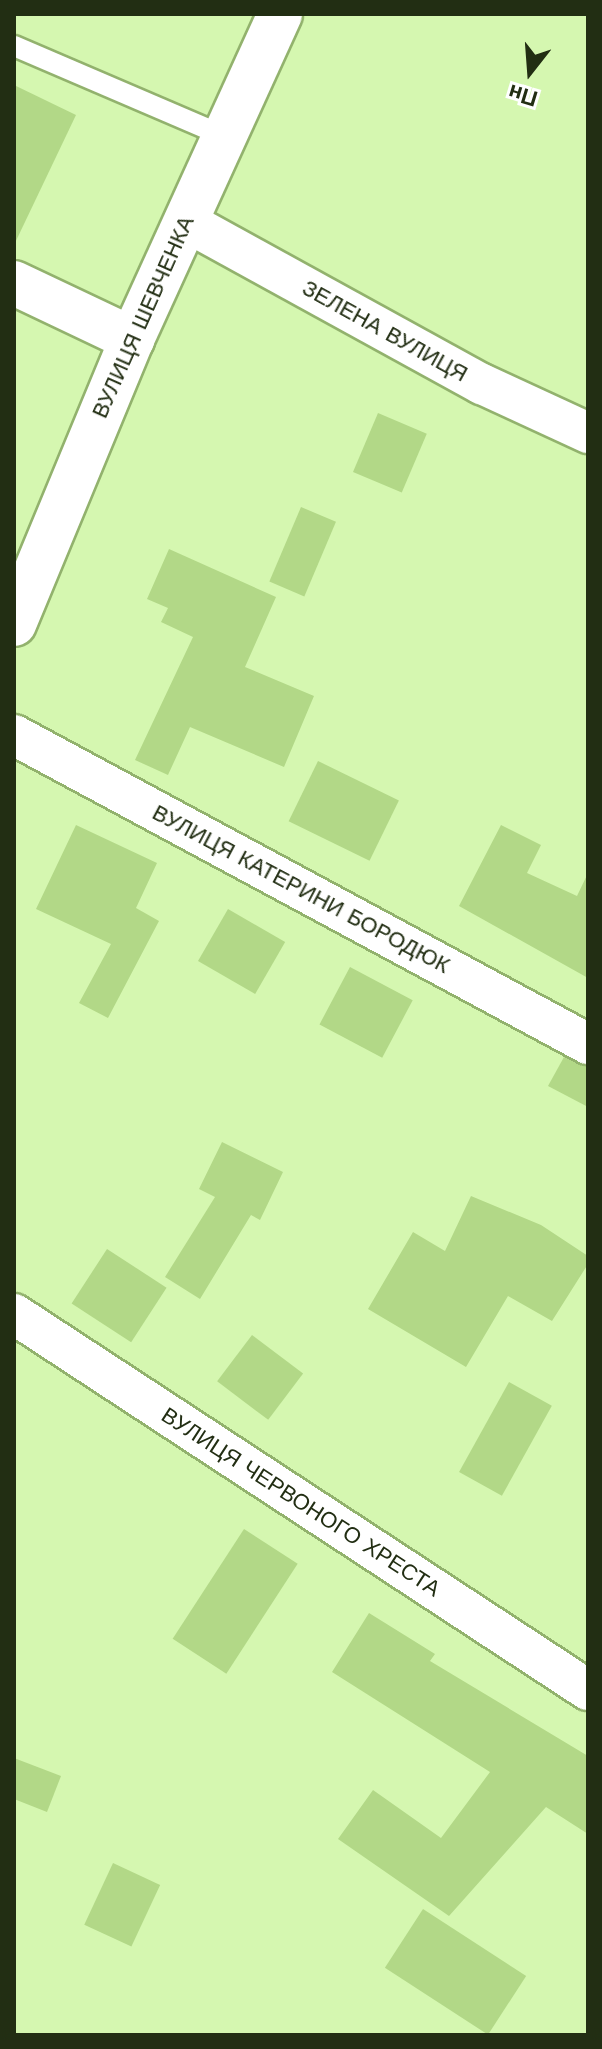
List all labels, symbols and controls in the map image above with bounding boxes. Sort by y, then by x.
north arrow [490,32,570,112]
text: Пн [505,79,540,112]
street label: ВУЛИЦЯ ШЕВЧЕНКА [87,212,199,422]
street label: ЗЕЛЕНА ВУЛИЦЯ [298,275,472,387]
street label: ВУЛИЦЯ КАТЕРИНИ БОРОДЮК [148,799,454,979]
street label: ВУЛИЦЯ ЧЕРВОНОГО ХРЕСТА [157,1402,445,1602]

